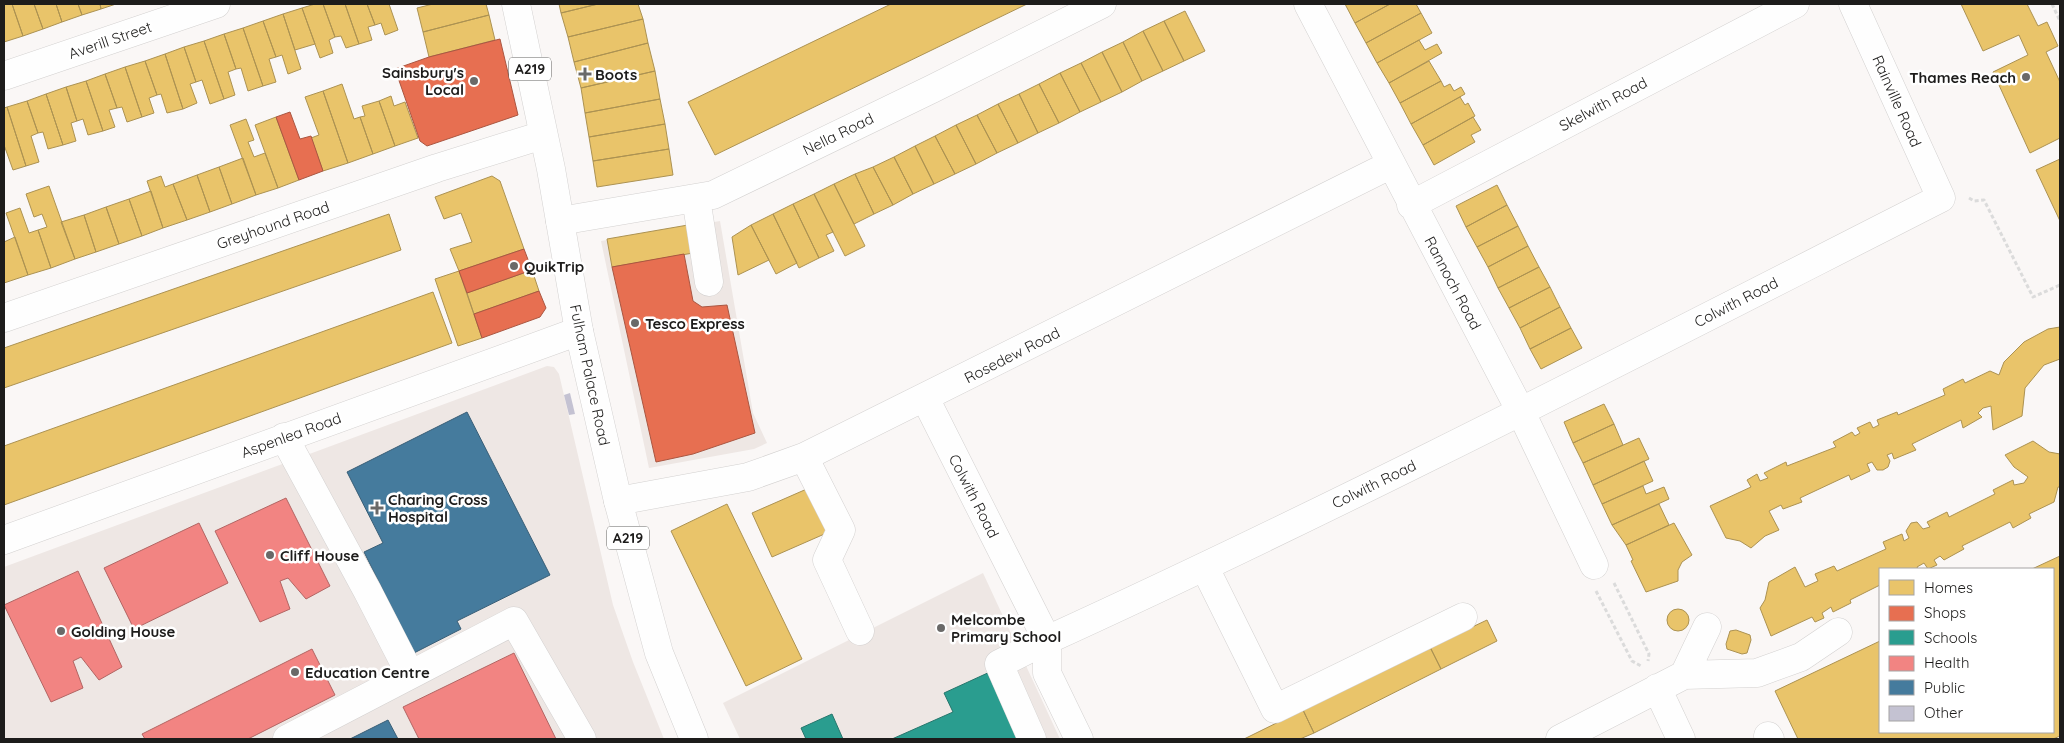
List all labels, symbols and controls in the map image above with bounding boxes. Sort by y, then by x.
street label: Averill Street [66,17,154,63]
street label: Rainville Road [1868,52,1926,150]
road number: A219 [509,58,551,80]
place label: Sainsbury's Local [382,63,464,99]
place label: Boots [595,65,637,84]
marker: Boots [579,68,591,80]
place label: Thames Reach [1909,68,2016,87]
marker: Thames Reach [2020,71,2032,83]
street label: Skelwith Road [1556,73,1650,135]
marker: Sainsbury's Local [468,75,480,87]
street label: Nella Road [799,109,877,159]
street label: Greyhound Road [214,197,332,253]
street label: Rannoch Road [1420,233,1486,333]
place label: QuikTrip [524,257,584,276]
marker: QuikTrip [508,260,520,272]
street label: Colwith Road [1691,273,1781,331]
street label: Fulham Palace Road [566,303,614,447]
place label: Tesco Express [645,314,745,333]
marker: Tesco Express [629,317,641,329]
street label: Rosedew Road [961,323,1063,387]
street label: Aspenlea Road [238,408,344,462]
street label: Colwith Road [945,451,1003,541]
street label: Colwith Road [1329,455,1419,513]
place label: Charing Cross Hospital [388,490,488,526]
marker: Charing Cross Hospital [370,501,384,515]
road number: A219 [607,526,649,550]
place label: Cliff House [280,546,359,565]
marker: Cliff House [264,549,276,561]
legend [1879,568,2054,733]
text: Homes [1924,578,1973,597]
text: Shops [1924,603,1966,622]
place label: Melcombe Primary School [951,610,1061,646]
place label: Golding House [71,622,176,641]
marker: Melcombe Primary School [935,622,947,634]
marker: Golding House [55,625,67,637]
text: Schools [1924,628,1977,647]
text: Health [1924,653,1969,672]
place label: Education Centre [305,663,430,682]
marker: Education Centre [289,666,301,678]
text: Public [1924,678,1965,697]
text: Other [1924,703,1964,722]

